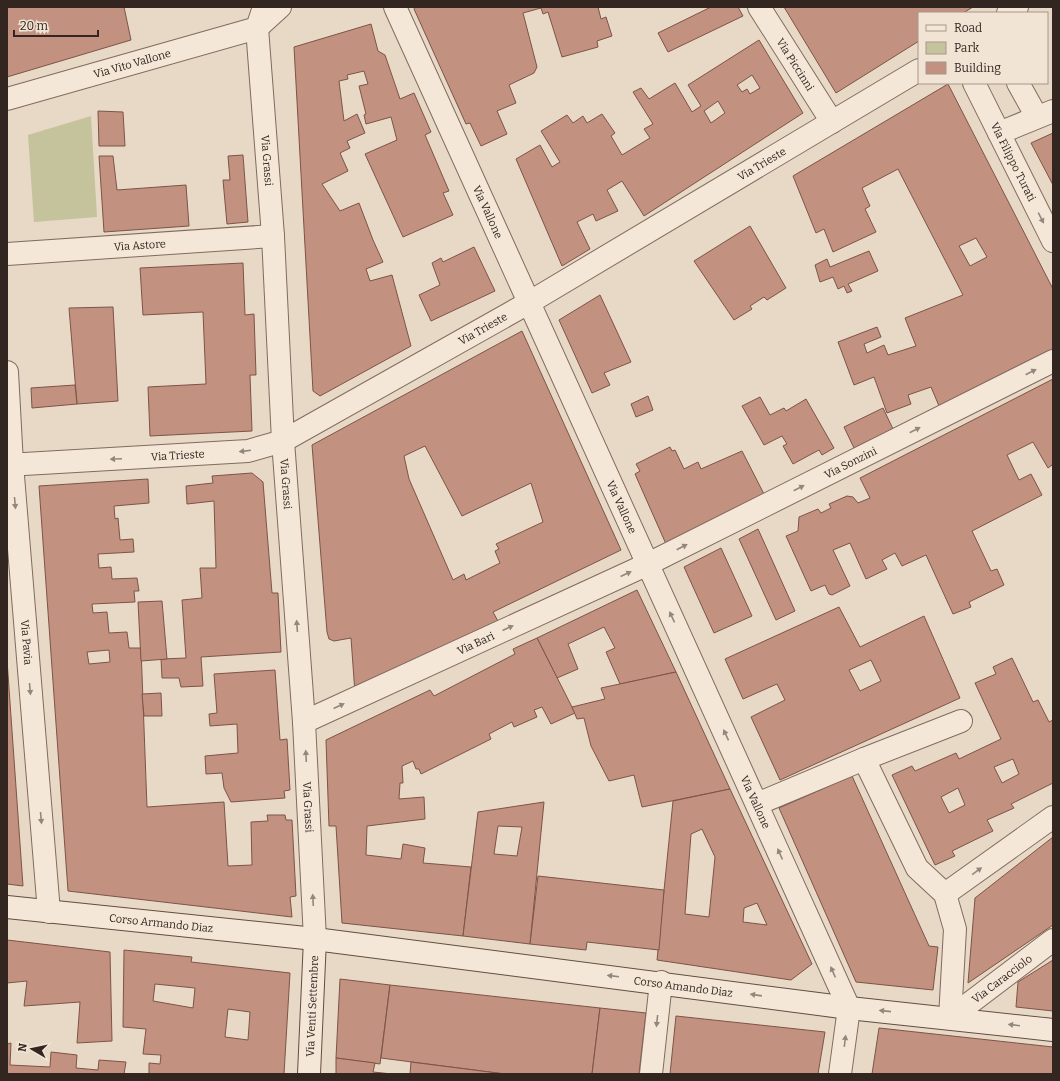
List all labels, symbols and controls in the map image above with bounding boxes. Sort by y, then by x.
scale bar [14,12,98,38]
legend [918,12,1048,84]
text: 20 m [20,19,49,33]
text: Road [954,21,982,35]
street label: Via Piccinni [774,36,817,94]
text: Park [954,41,980,55]
street label: Via Vito Vallone [92,46,172,81]
text: Building [954,61,1001,75]
street label: Via Filippo Turati [988,120,1039,204]
street label: Via Grassi [259,135,276,187]
street label: Via Trieste [735,144,788,183]
street label: Via Vallone [470,183,506,241]
one-way arrow [1038,212,1045,224]
street label: Via Astore [113,237,166,253]
street label: Via Trieste [456,310,509,347]
one-way arrow [1025,369,1037,375]
one-way arrow [909,427,920,433]
street label: Via Sonzini [822,444,880,481]
street label: Via Trieste [150,447,205,463]
one-way arrow [239,448,251,454]
one-way arrow [110,455,122,462]
street label: Via Grassi [278,458,295,511]
street label: Via Vallone [604,478,639,536]
one-way arrow [793,485,804,492]
one-way arrow [12,497,19,509]
one-way arrow [677,544,688,550]
one-way arrow [621,571,632,577]
one-way arrow [669,611,675,623]
street label: Via Pavia [18,619,35,665]
one-way arrow [293,620,300,632]
one-way arrow [503,625,514,631]
street label: Via Bari [455,629,497,657]
one-way arrow [27,683,34,695]
one-way arrow [334,703,345,709]
one-way arrow [723,730,729,741]
one-way arrow [302,750,309,762]
street label: Via Vallone [738,773,773,831]
street label: Via Grassi [301,781,316,834]
one-way arrow [38,812,44,824]
one-way arrow [776,847,782,859]
one-way arrow [971,867,982,875]
one-way arrow [309,894,316,906]
street label: Corso Armando Diaz [108,911,214,935]
street label: Via Caracciolo [969,952,1034,1006]
street label: Via Venti Settembre [303,955,321,1057]
one-way arrow [830,966,836,978]
one-way arrow [607,973,619,979]
street label: Corso Amando Diaz [633,974,734,999]
one-way arrow [750,992,762,998]
one-way arrow [879,1008,891,1014]
one-way arrow [654,1015,660,1027]
one-way arrow [1008,1022,1020,1028]
north arrow [12,1029,52,1069]
one-way arrow [842,1035,848,1047]
text: N [16,1042,30,1053]

